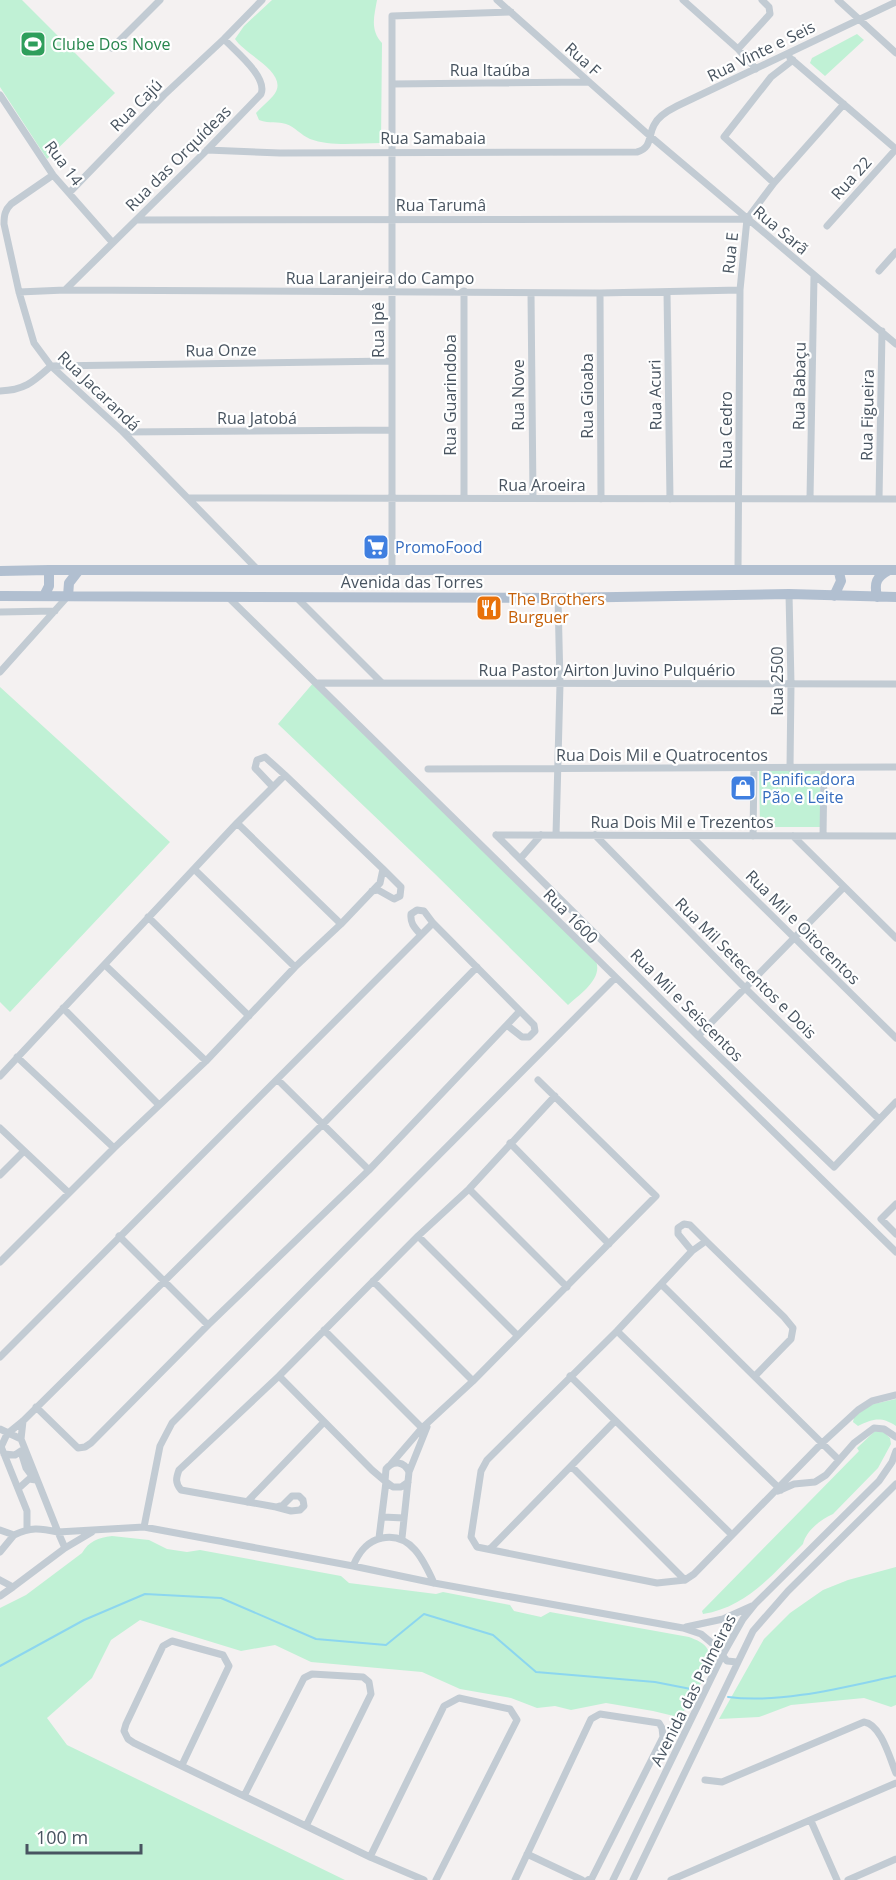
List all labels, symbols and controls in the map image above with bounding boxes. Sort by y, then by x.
street label: Rua Vinte e Seis [703,15,819,87]
sports icon: Clube Dos Nove [18,29,48,59]
place label: Clube Dos Nove [52,33,171,55]
street label: Rua F [560,37,606,81]
street label: Rua Itaúba [450,59,530,81]
street label: Rua Cajú [105,74,167,136]
street label: Rua das Orquídeas [120,100,236,216]
street label: Rua Samabaia [380,127,486,149]
street label: Rua 14 [40,136,88,190]
street label: Rua 22 [826,152,876,204]
street label: Rua Tarumâ [396,194,486,216]
street label: Rua Sarã [749,200,813,260]
street label: Rua E [717,231,743,275]
street label: Rua Laranjeira do Campo [286,267,474,289]
street label: Rua Ipê [367,302,389,358]
street label: Rua Guarindoba [439,334,461,456]
street label: Rua Onze [185,338,257,362]
street label: Rua Babaçu [787,342,811,430]
street label: Rua Jacarandá [53,346,145,436]
street label: Rua Gioaba [576,353,598,439]
street label: Rua Nove [507,359,529,431]
street label: Rua Acuri [643,359,667,431]
street label: Rua Figueira [855,369,879,461]
street label: Rua Cedro [715,391,737,469]
street label: Rua Jatobá [217,407,297,429]
street label: Rua Aroeira [498,474,586,496]
supermarket icon: PromoFood [361,532,391,562]
place label: PromoFood [395,536,483,558]
street label: Avenida das Torres [341,571,483,593]
place label: The Brothers Burguer [508,588,605,628]
restaurant icon: The Brothers Burguer [474,593,504,623]
street label: Rua 2500 [766,646,788,716]
street label: Rua Pastor Airton Juvino Pulquério [479,659,735,681]
street label: Rua Dois Mil e Quatrocentos [556,744,768,766]
place label: Panificadora Pão e Leite [762,768,855,808]
shop icon: Panificadora Pão e Leite [728,773,758,803]
street label: Rua Dois Mil e Trezentos [590,811,774,833]
street label: Rua Mil e Oitocentos [741,865,865,989]
street label: Rua 1600 [539,884,603,948]
street label: Rua Mil Setecentos e Dois [671,893,821,1043]
street label: Rua Mil e Seiscentos [626,944,748,1066]
street label: Avenida das Palmeiras [645,1610,741,1770]
scale bar [27,1817,141,1855]
text: 100 m [36,1825,88,1849]

